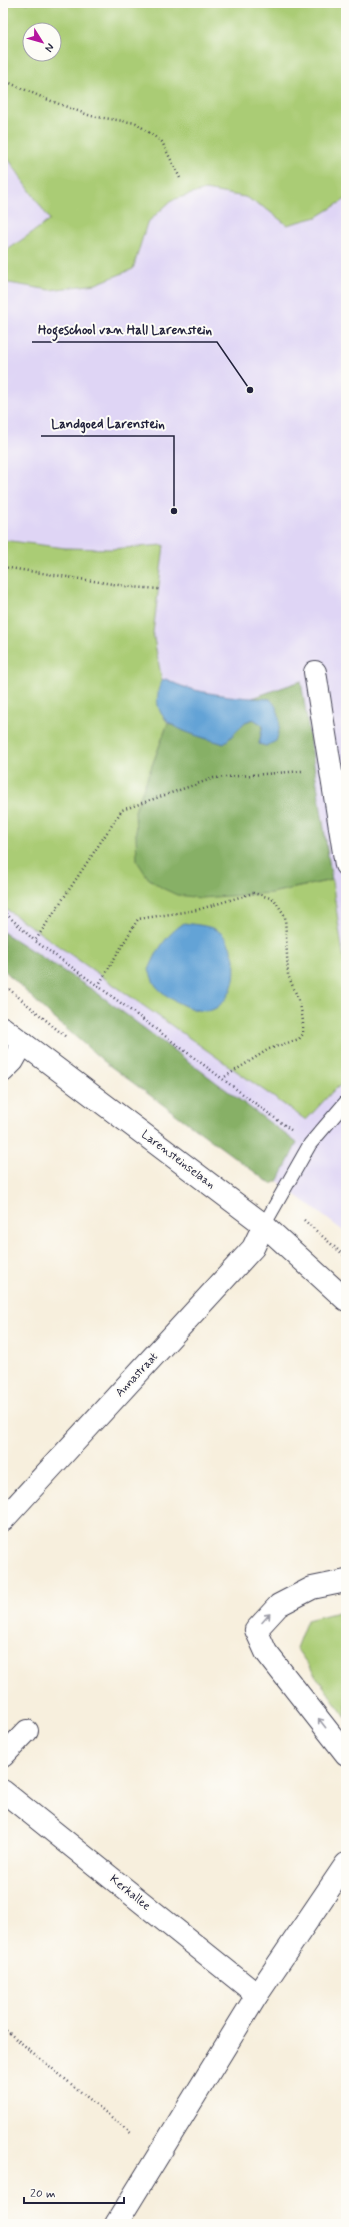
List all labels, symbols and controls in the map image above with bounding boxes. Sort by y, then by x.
north arrow [22,22,62,62]
text: N [41,40,57,55]
callout: Hogeschool van Hall Larenstein [32,317,217,342]
text: Hogeschool van Hall Larenstein [38,322,212,342]
callout: Landgoed Larenstein [41,411,174,436]
text: Landgoed Larenstein [51,416,165,434]
street label: Larensteinselaan [138,1127,218,1193]
street label: Annastraat [112,1349,162,1401]
one-way arrow [262,1613,271,1624]
one-way arrow [317,1718,326,1729]
street label: Kerkallee [106,1872,154,1915]
scale bar [24,2179,124,2205]
text: 20 m [30,2186,56,2202]

